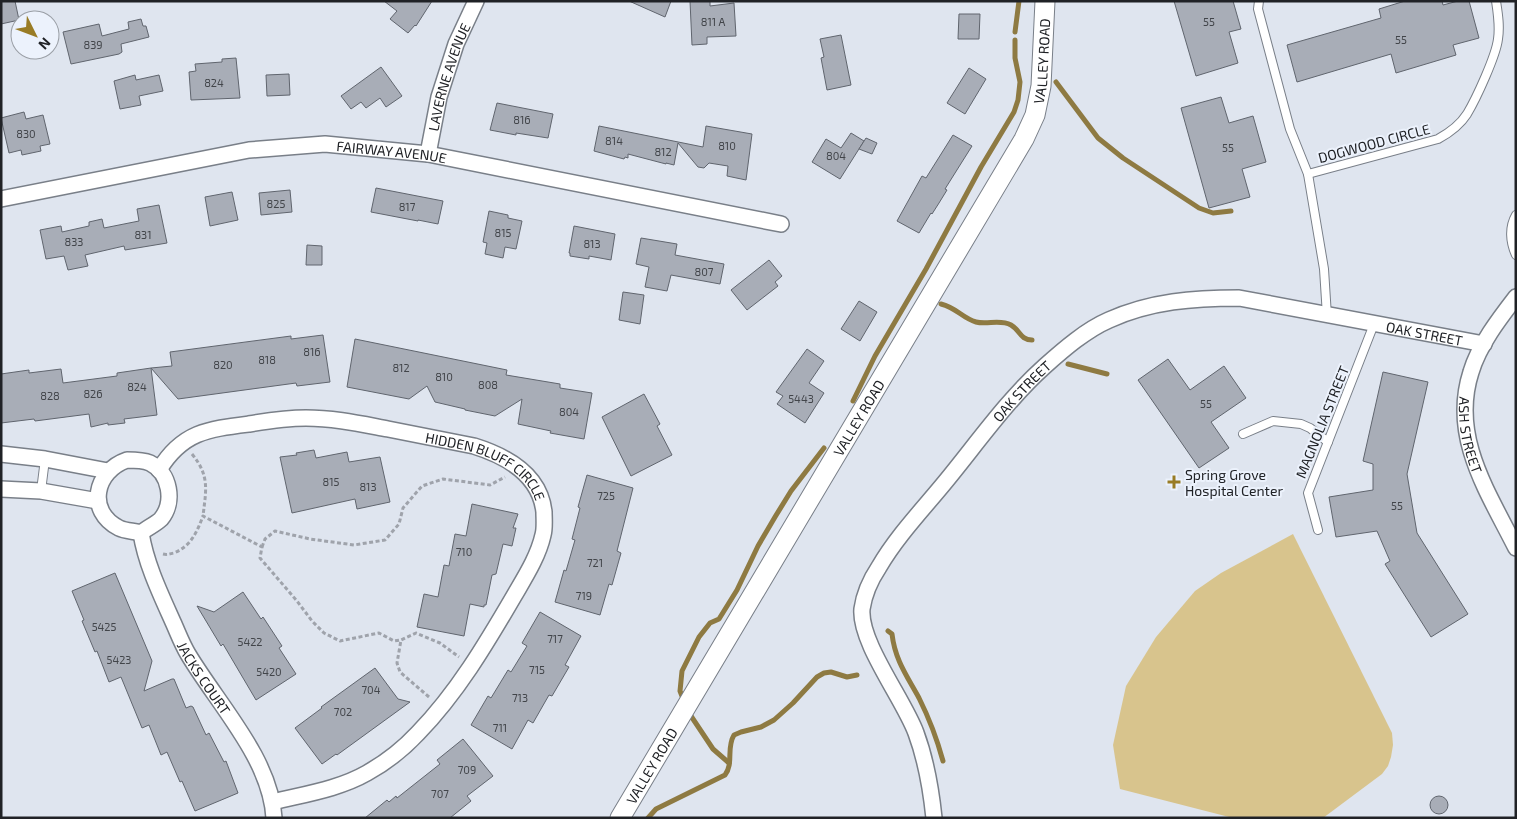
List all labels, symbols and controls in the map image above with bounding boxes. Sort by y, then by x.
north arrow [10,10,60,60]
house number: 811 A [701,15,725,28]
house number: 55 [1203,15,1215,28]
street label: VALLEY ROAD [1029,18,1053,105]
street label: LAVERNE AVENUE [424,20,473,132]
house number: 55 [1395,33,1407,46]
text: N [35,35,55,53]
house number: 839 [83,38,103,51]
house number: 824 [204,76,224,89]
house number: 816 [513,113,531,126]
street label: DOGWOOD CIRCLE [1316,120,1432,166]
house number: 830 [16,127,36,140]
house number: 814 [605,134,623,147]
street label: FAIRWAY AVENUE [336,137,448,166]
house number: 810 [718,139,736,152]
house number: 55 [1222,141,1234,154]
house number: 812 [654,145,672,158]
house number: 804 [826,149,846,162]
house number: 825 [267,197,285,210]
house number: 817 [399,200,416,213]
house number: 815 [495,226,512,239]
house number: 831 [134,228,152,241]
house number: 833 [65,235,83,248]
house number: 813 [583,237,601,250]
house number: 807 [695,265,714,278]
street label: OAK STREET [1385,317,1464,348]
house number: 816 [303,345,321,358]
house number: 818 [258,353,276,366]
street label: OAK STREET [989,357,1054,425]
house number: 820 [213,358,233,371]
house number: 812 [392,361,410,374]
street label: MAGNOLIA STREET [1292,363,1352,481]
house number: 810 [435,370,453,383]
street label: VALLEY ROAD [829,376,887,459]
house number: 808 [478,378,498,391]
house number: 824 [127,380,147,393]
house number: 826 [83,387,103,400]
house number: 828 [40,389,60,402]
house number: 5443 [788,392,814,405]
street label: ASH STREET [1456,396,1486,475]
house number: 55 [1200,397,1212,410]
house number: 804 [559,405,579,418]
street label: HIDDEN BLUFF CIRCLE [424,428,550,503]
place label: Spring Grove Hospital Center [1185,466,1283,499]
house number: 815 [323,475,340,488]
marker: Spring Grove Hospital Center [1167,475,1181,489]
house number: 813 [359,480,377,493]
house number: 725 [597,489,615,502]
house number: 55 [1391,499,1403,512]
house number: 710 [456,545,472,558]
house number: 721 [587,556,603,569]
house number: 719 [576,589,592,602]
house number: 5425 [92,620,116,633]
house number: 717 [547,632,563,645]
house number: 5422 [237,635,263,648]
street label: JACKS COURT [174,639,235,717]
house number: 5423 [107,653,131,666]
house number: 715 [529,663,545,676]
house number: 5420 [256,665,282,678]
house number: 704 [361,683,381,696]
house number: 713 [512,691,528,704]
house number: 702 [334,705,352,718]
house number: 711 [493,721,507,734]
street label: VALLEY ROAD [622,724,680,807]
house number: 709 [458,763,476,776]
house number: 707 [431,787,449,800]

